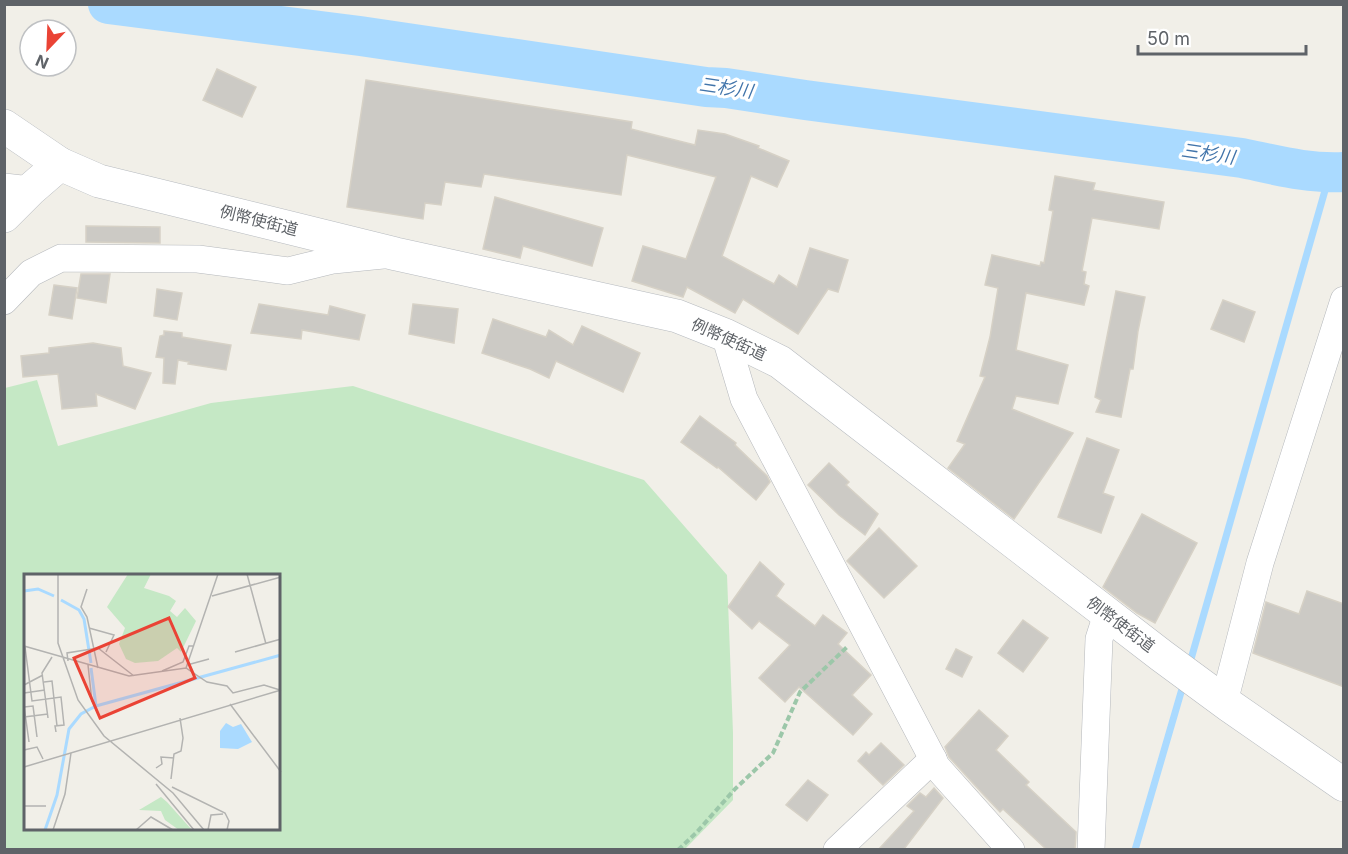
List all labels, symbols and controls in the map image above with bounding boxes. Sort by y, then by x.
north arrow [18,18,78,78]
scale bar [1138,18,1306,56]
text: 50 m [1147,28,1190,49]
text: N [33,50,52,73]
water label: 三杉川 [698,73,756,102]
water label: 三杉川 [1180,139,1238,168]
street label: 例幣使街道 [218,201,300,239]
street label: 例幣使街道 [688,314,770,364]
inset map [24,574,280,830]
street label: 例幣使街道 [1083,592,1159,656]

